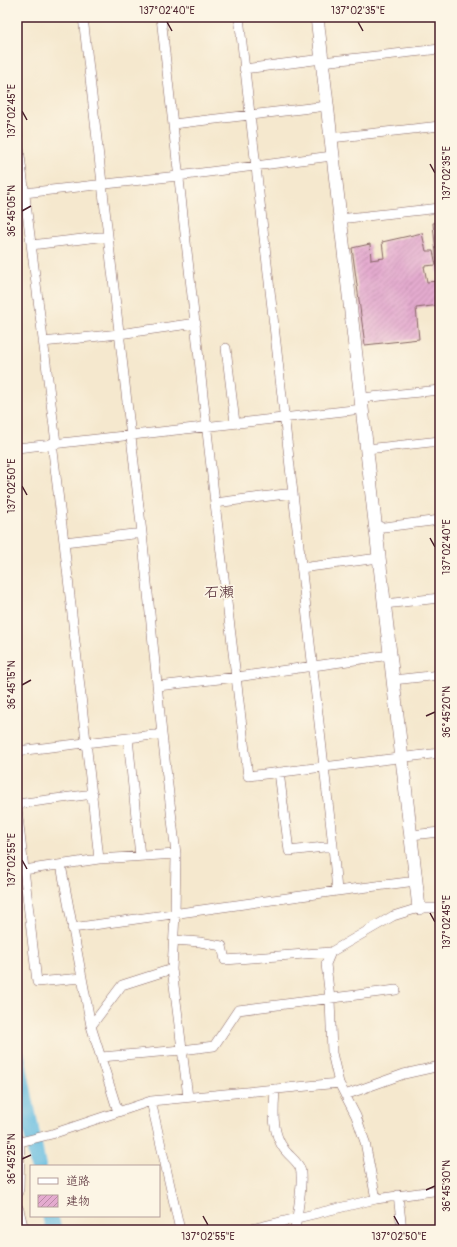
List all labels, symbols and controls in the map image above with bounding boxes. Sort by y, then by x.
text: 137°02'40"E [139,5,195,17]
text: 137°02'35"E [331,5,385,17]
text: 137°02'45"E [6,84,18,138]
text: 137°02'35"E [441,146,453,200]
text: 36°45'05"N [6,185,18,237]
text: 137°02'50"E [6,458,18,514]
text: 137°02'40"E [441,519,453,575]
district label: 石瀬 [204,583,234,602]
text: 36°45'15"N [6,660,18,710]
text: 36°45'20"N [441,686,453,738]
text: 137°02'55"E [6,833,18,887]
text: 137°02'45"E [441,895,453,949]
text: 36°45'25"N [6,1133,18,1184]
text: 36°45'30"N [441,1160,453,1212]
legend [30,1165,160,1217]
text: 道路 [66,1174,90,1189]
text: 建物 [66,1194,90,1209]
text: 137°02'55"E [181,1231,235,1243]
text: 137°02'50"E [371,1231,427,1243]

